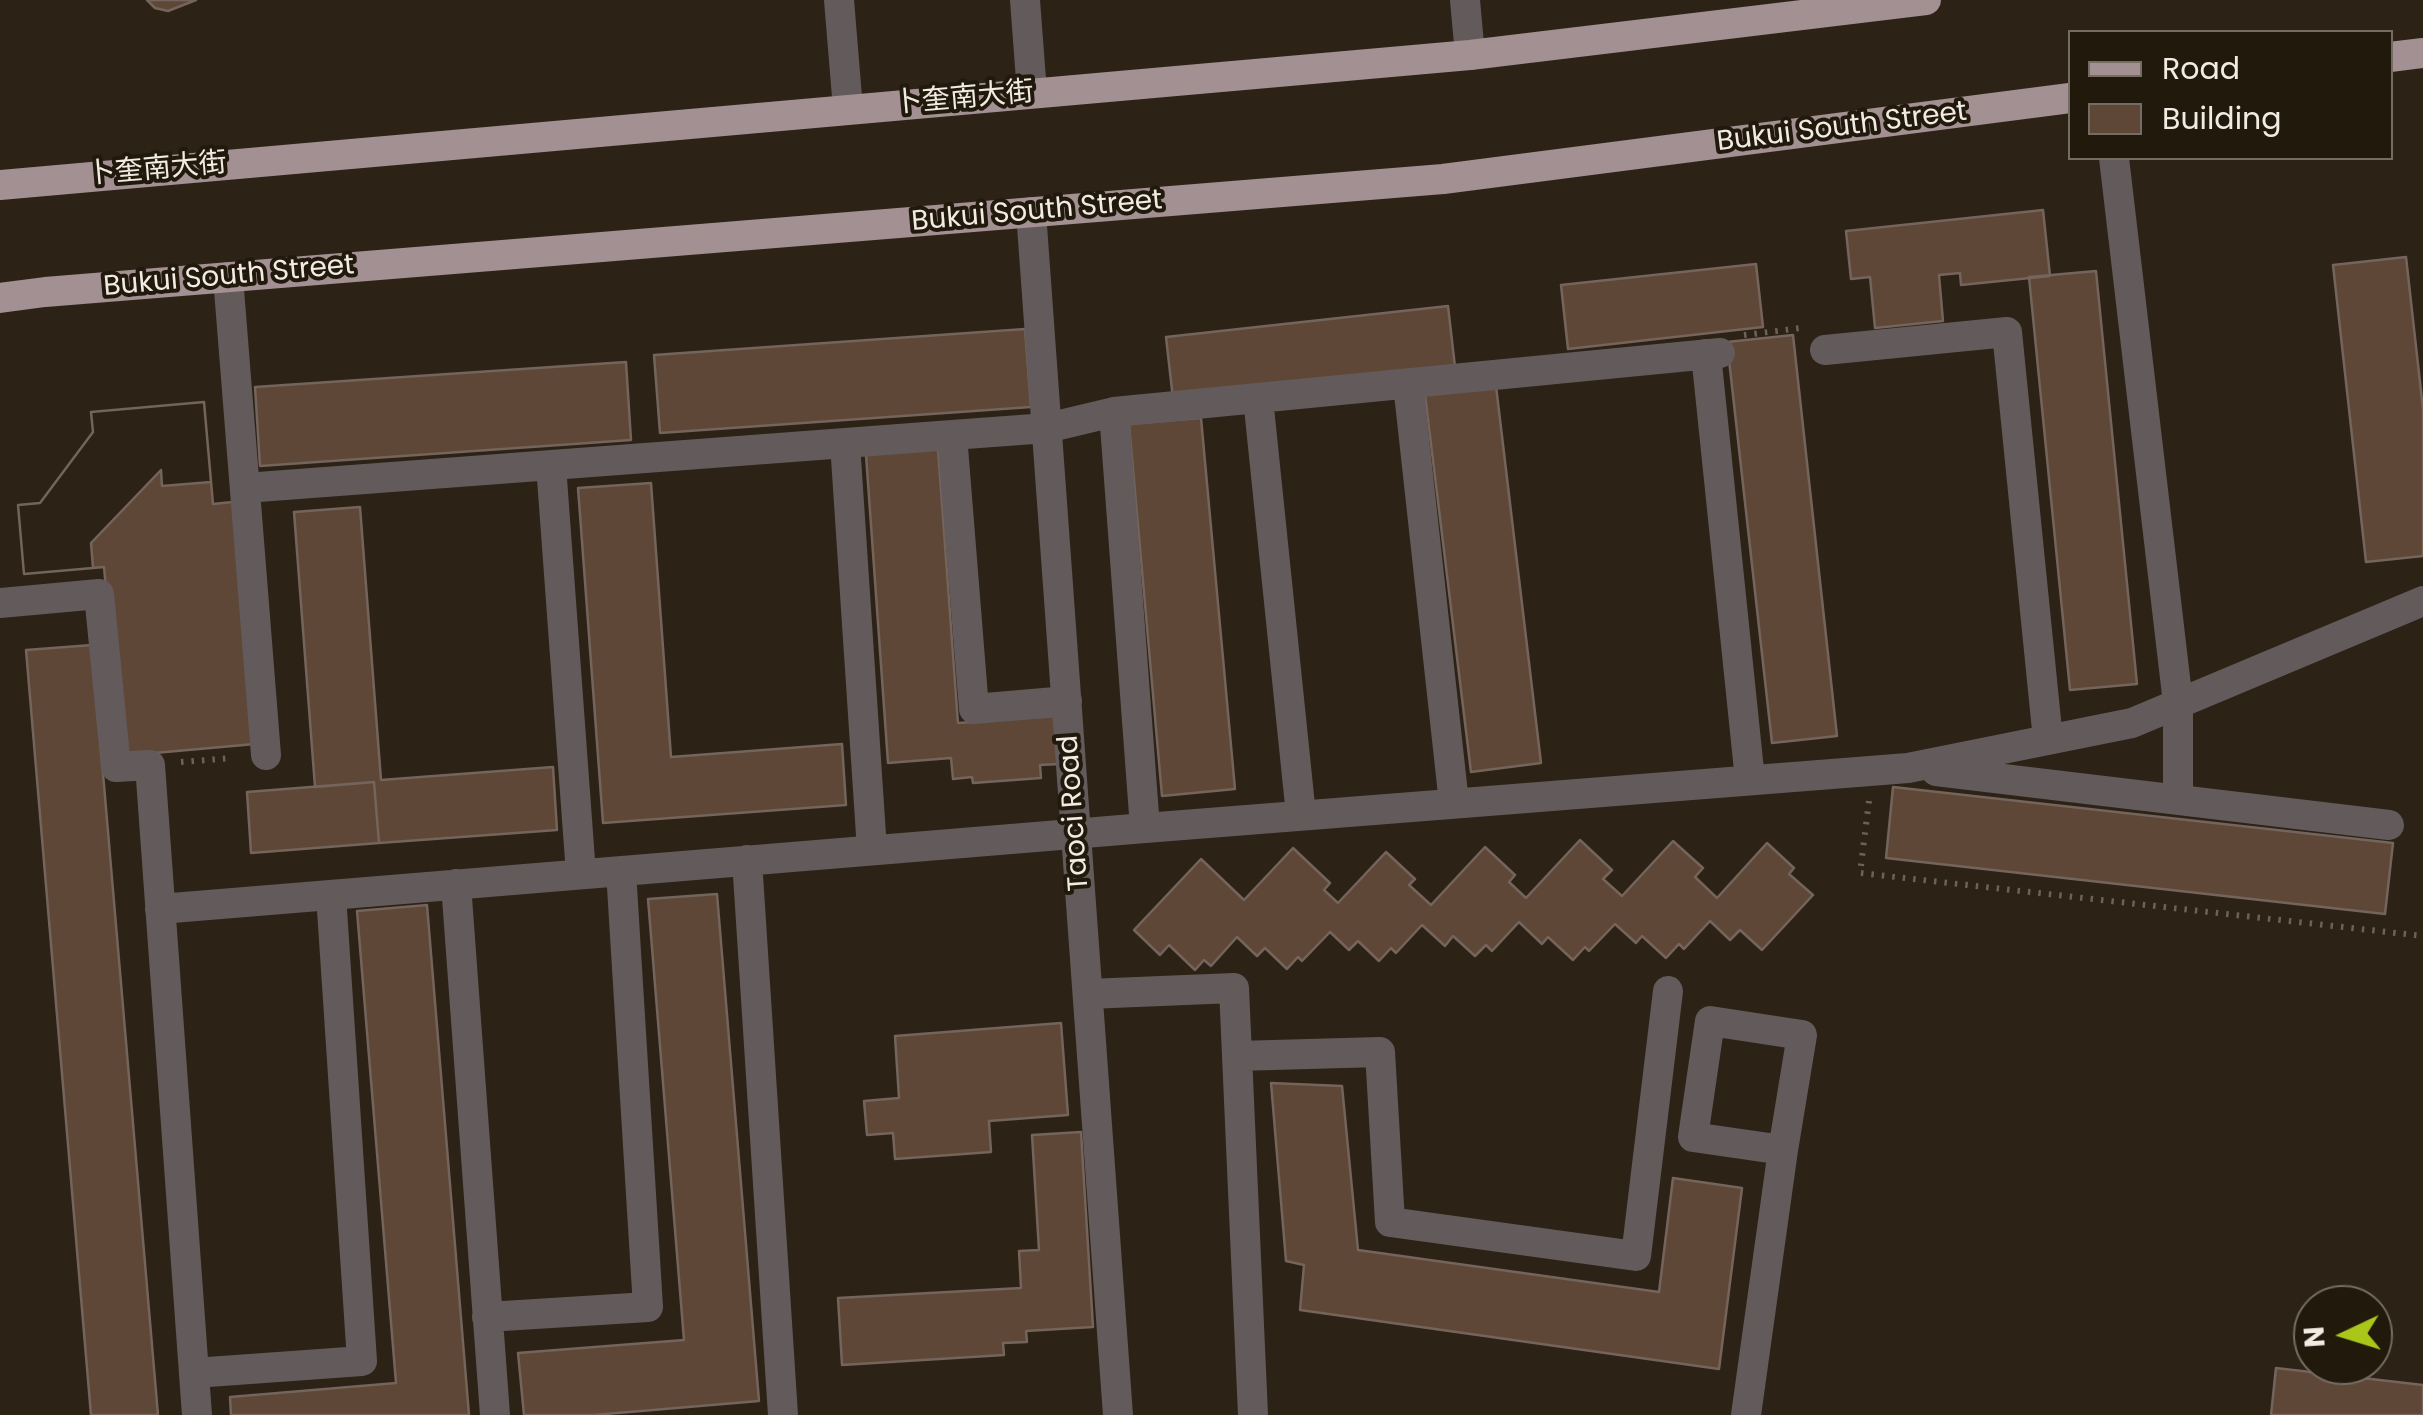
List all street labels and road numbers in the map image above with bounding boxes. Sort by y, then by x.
street label: 卜奎南大街 [893,76,1035,122]
street label: Bukui South Street [1715,96,1969,160]
street label: 卜奎南大街 [86,147,228,193]
street label: Bukui South Street [910,184,1164,240]
street label: Bukui South Street [102,249,356,305]
street label: Taoci Road [1053,734,1097,892]

